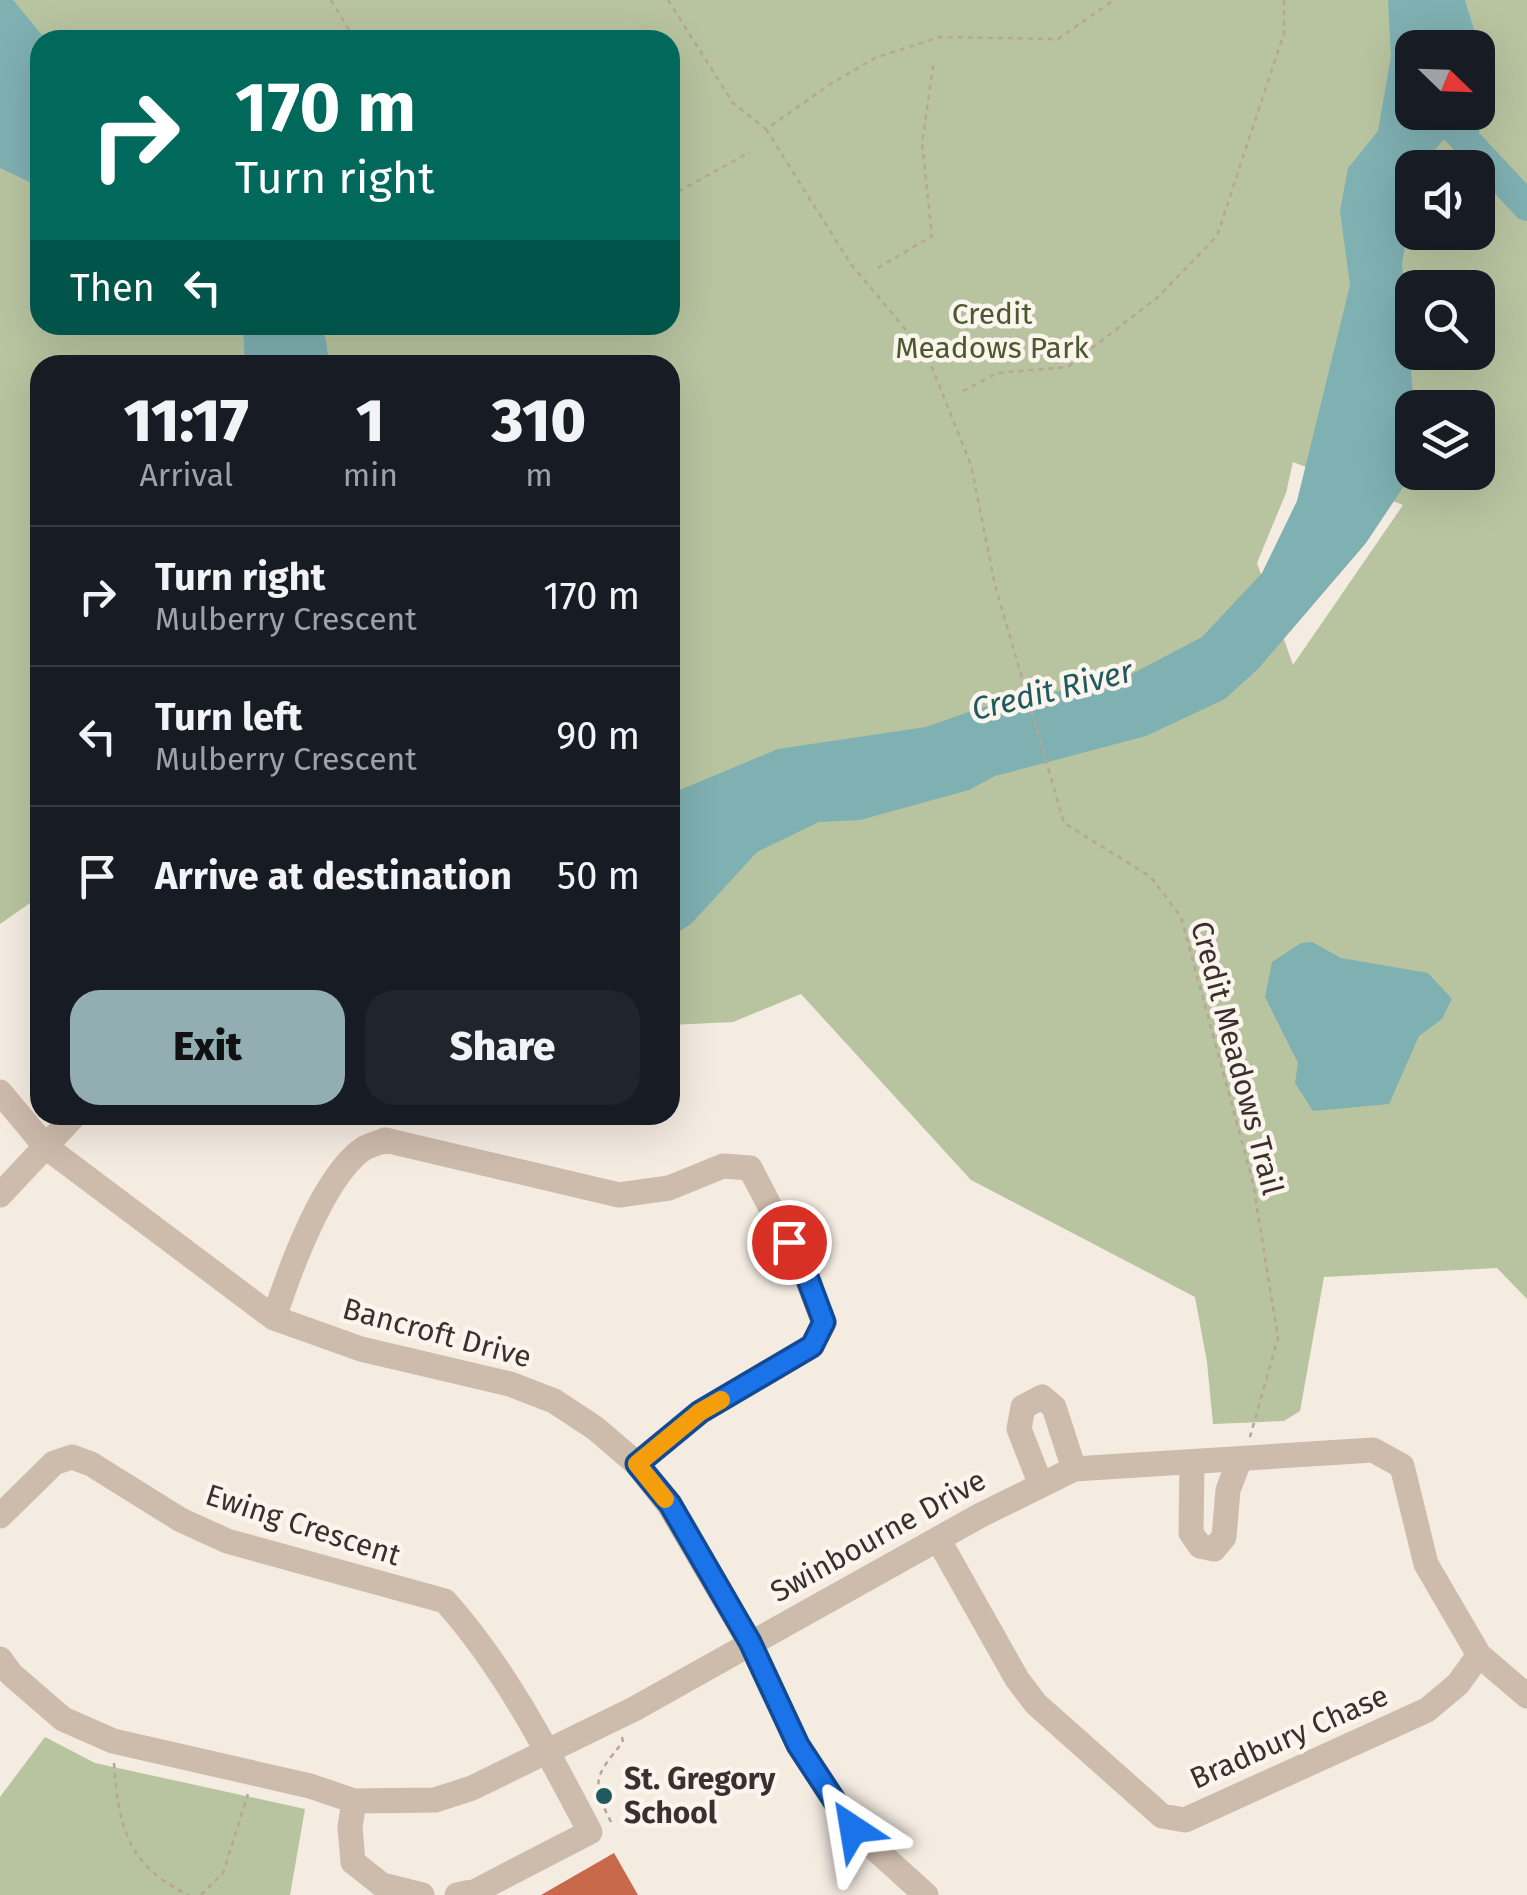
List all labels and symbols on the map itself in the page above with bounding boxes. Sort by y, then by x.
north arrow [1395,30,1495,130]
park label: Credit Meadows Park [895,296,1089,366]
water label: Credit River [968,651,1138,728]
street label: Credit Meadows Trail [1183,917,1291,1199]
pin [747,1200,832,1285]
street label: Bancroft Drive [339,1291,535,1375]
street label: Swinbourne Drive [764,1462,992,1610]
street label: Ewing Crescent [201,1477,405,1573]
street label: Bradbury Chase [1184,1677,1394,1797]
place label: St. Gregory School [624,1761,776,1831]
position arrow [801,1777,905,1881]
marker: St. Gregory School [593,1785,615,1807]

